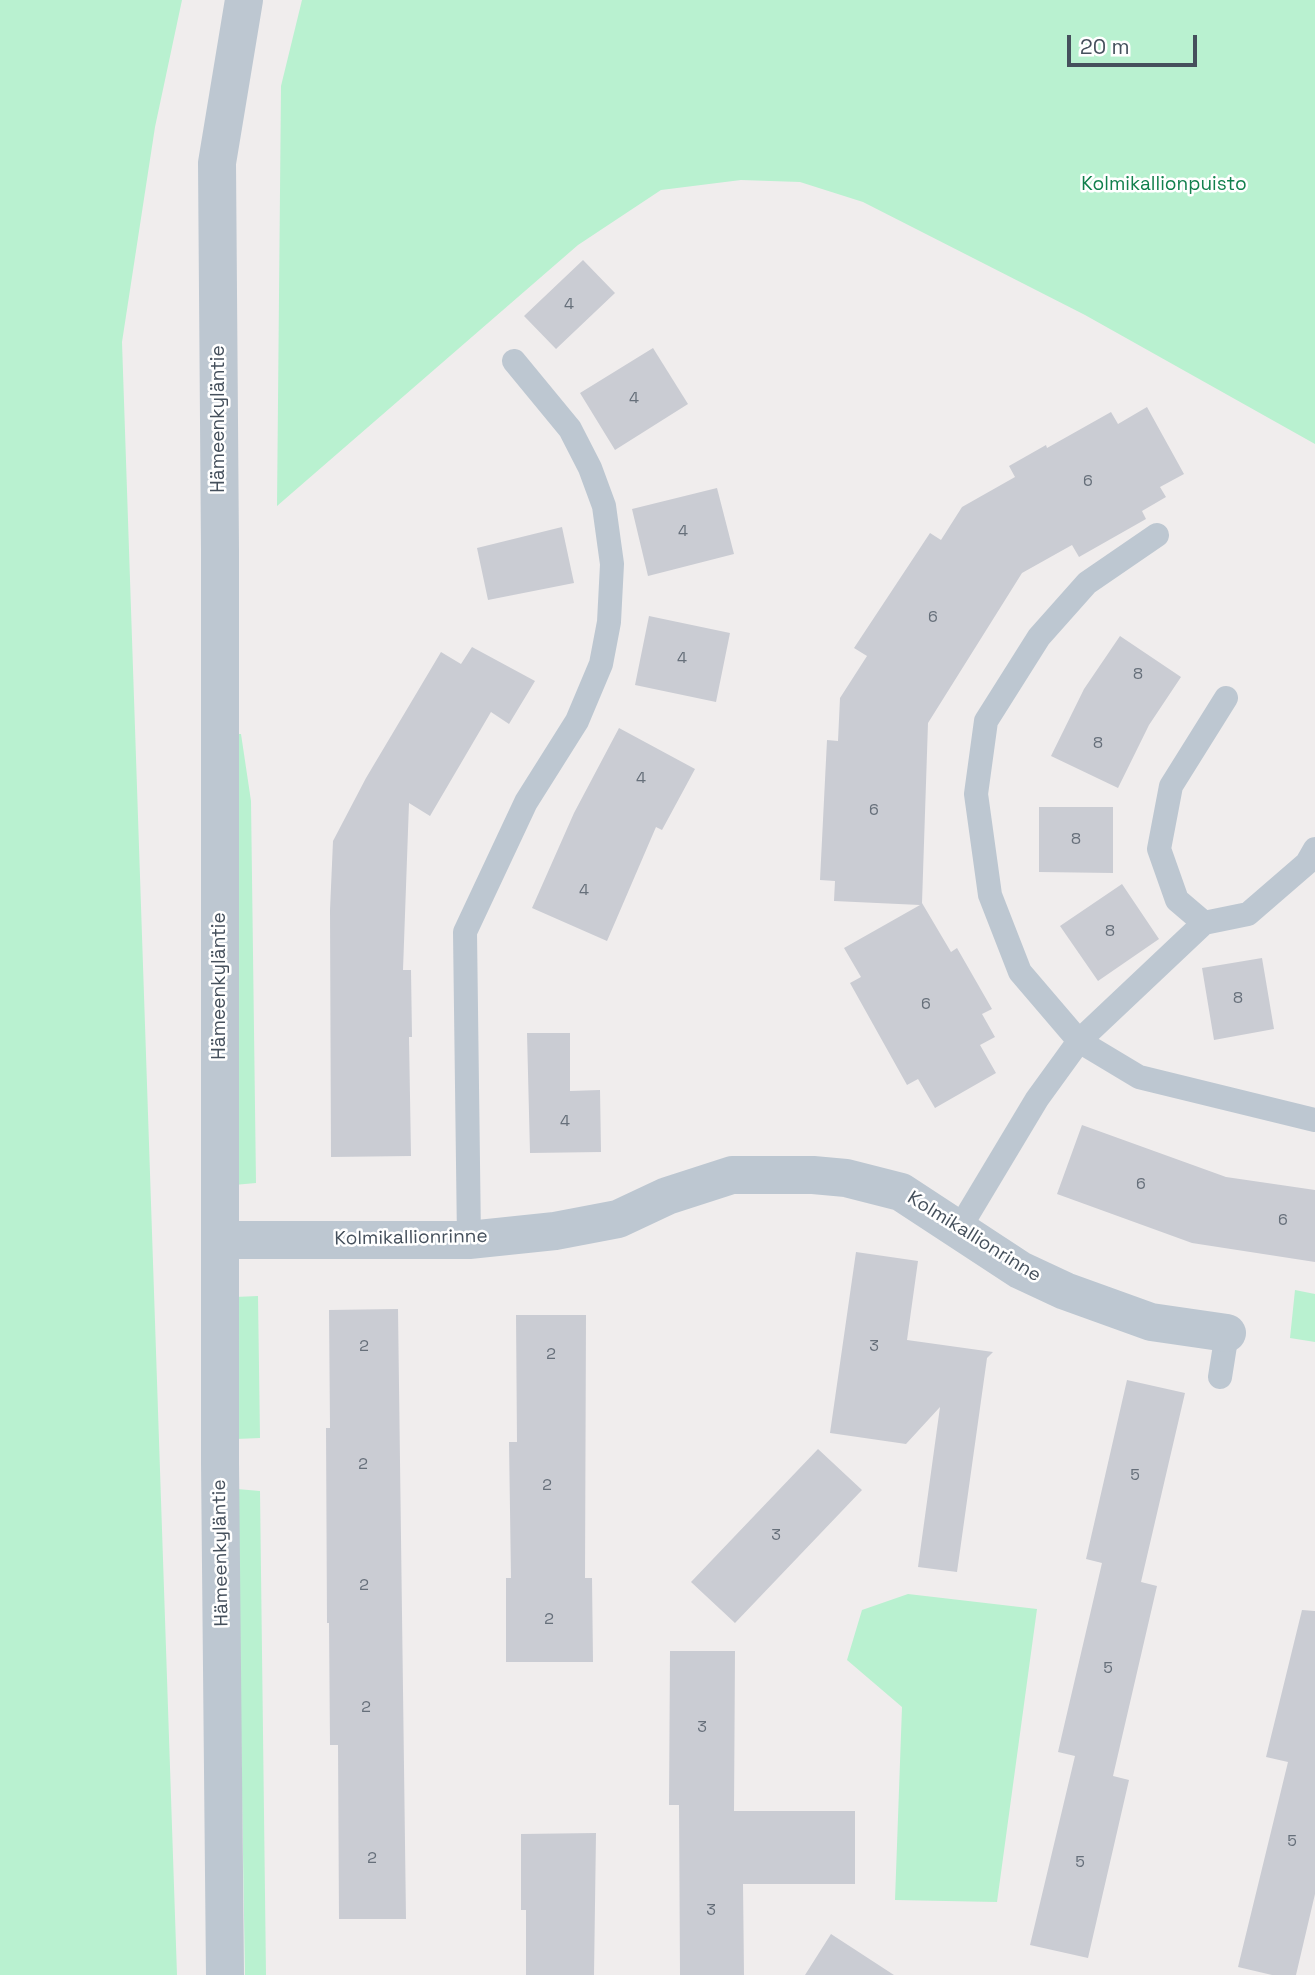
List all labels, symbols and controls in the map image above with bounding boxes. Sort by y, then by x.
scale bar [1070,21,1200,65]
text: 20 m [1080,33,1130,60]
park label: Kolmikallionpuisto [1081,174,1247,196]
house number: 4 [564,295,574,315]
street label: Hämeenkyläntie [208,345,230,493]
house number: 4 [629,389,639,409]
house number: 6 [1083,472,1093,492]
house number: 4 [678,522,688,542]
house number: 6 [928,608,938,628]
house number: 4 [677,649,687,669]
house number: 8 [1133,665,1143,685]
house number: 8 [1093,734,1103,754]
house number: 4 [636,769,646,789]
house number: 6 [869,801,879,821]
house number: 8 [1071,830,1081,850]
house number: 4 [579,881,589,901]
street label: Hämeenkyläntie [209,912,231,1060]
house number: 8 [1105,922,1115,942]
house number: 8 [1233,989,1243,1009]
house number: 6 [921,995,931,1015]
house number: 4 [560,1112,570,1132]
house number: 6 [1136,1175,1146,1195]
street label: Kolmikallionrinne [903,1187,1045,1287]
house number: 6 [1278,1211,1288,1231]
street label: Kolmikallionrinne [334,1225,488,1251]
house number: 2 [359,1337,369,1357]
house number: 3 [869,1337,879,1357]
house number: 2 [546,1345,556,1365]
house number: 2 [358,1455,368,1475]
house number: 5 [1130,1466,1140,1486]
house number: 2 [542,1476,552,1496]
street label: Hämeenkyläntie [208,1479,234,1627]
house number: 3 [771,1526,781,1546]
house number: 2 [359,1576,369,1596]
house number: 2 [544,1610,554,1630]
house number: 5 [1103,1659,1113,1679]
house number: 2 [361,1698,371,1718]
house number: 3 [697,1718,707,1738]
house number: 5 [1287,1832,1297,1852]
house number: 2 [367,1849,377,1869]
house number: 5 [1075,1853,1085,1873]
house number: 3 [706,1901,716,1921]

